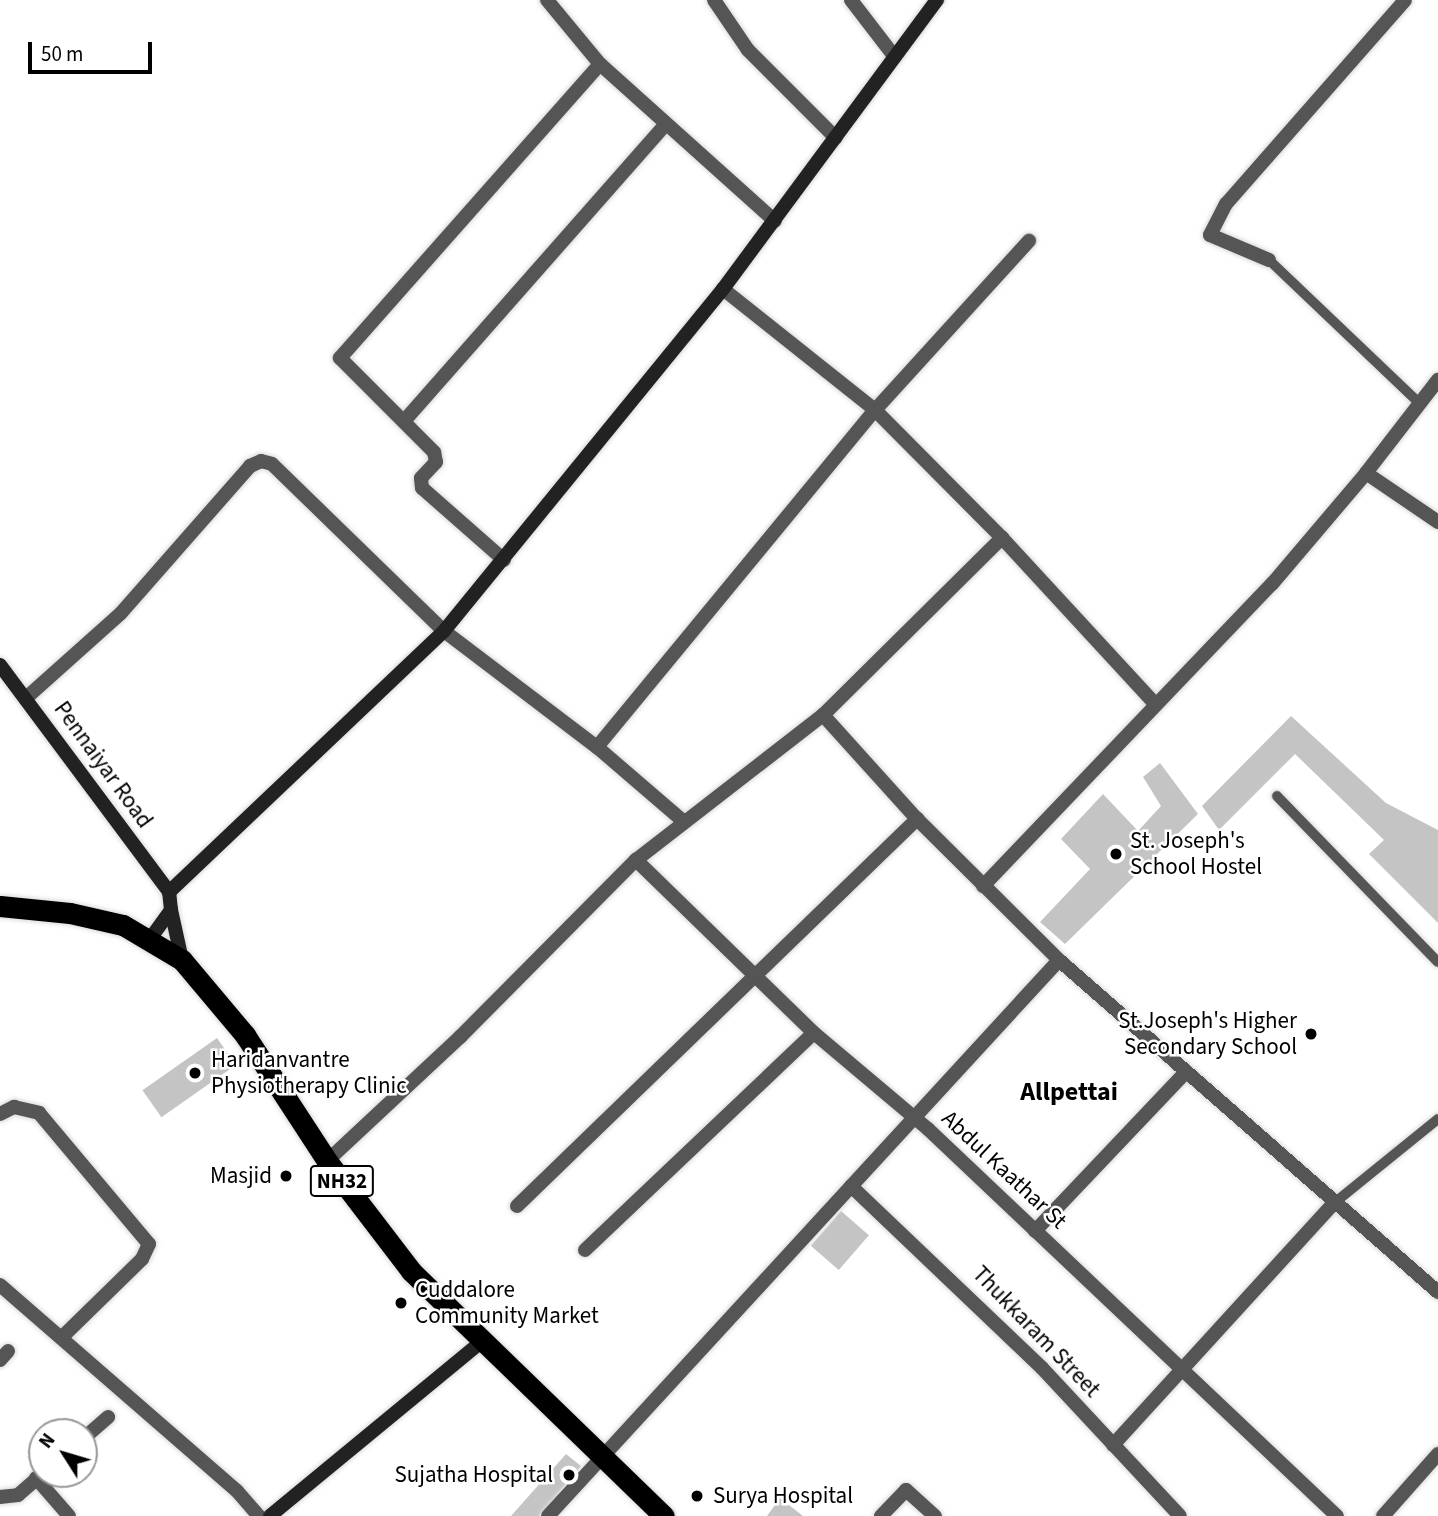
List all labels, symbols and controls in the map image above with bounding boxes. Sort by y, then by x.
scale bar [32,28,156,72]
text: 50 m [41,39,83,69]
street label: Pennaiyar Road [48,696,158,834]
place label: St. Joseph's School Hostel [1130,827,1262,881]
marker: St. Joseph's School Hostel [1108,846,1124,862]
place label: St.Joseph's Higher Secondary School [1118,1007,1297,1061]
marker: St.Joseph's Higher Secondary School [1303,1026,1319,1042]
place label: Haridanvantre Physiotherapy Clinic [211,1046,407,1100]
marker: Haridanvantre Physiotherapy Clinic [185,1063,205,1083]
district label: Allpettai [1020,1076,1118,1108]
street label: Abdul Kaathar St [936,1105,1072,1235]
place label: Masjid [210,1162,272,1190]
road number: NH32 [309,1164,375,1198]
marker: Masjid [278,1168,294,1184]
street label: Thukkaram Street [966,1261,1106,1403]
place label: Cuddalore Community Market [415,1276,599,1330]
marker: Cuddalore Community Market [393,1295,409,1311]
north arrow [28,1418,98,1488]
text: N [33,1428,62,1454]
place label: Sujatha Hospital [395,1461,553,1489]
marker: Sujatha Hospital [559,1465,579,1485]
place label: Surya Hospital [713,1482,853,1510]
marker: Surya Hospital [687,1486,707,1506]

